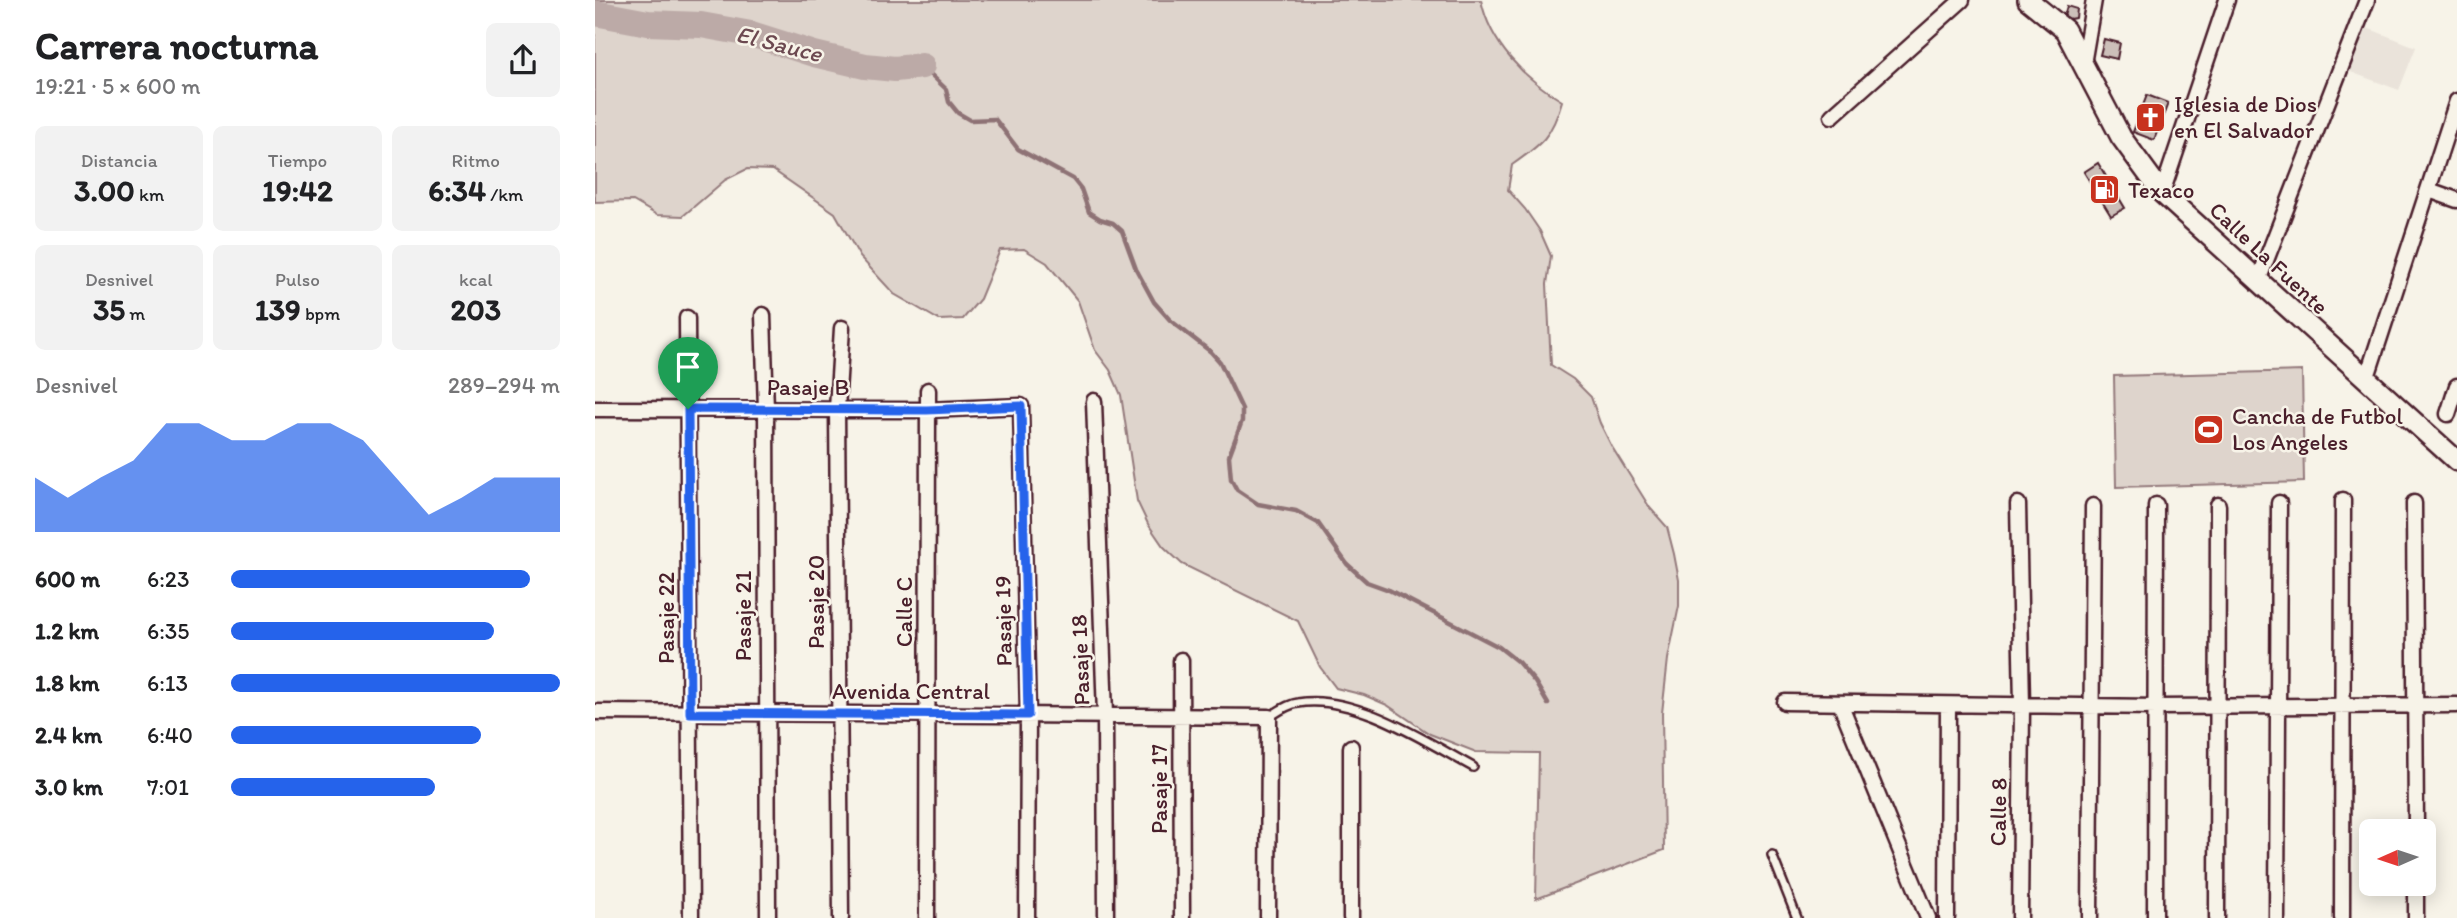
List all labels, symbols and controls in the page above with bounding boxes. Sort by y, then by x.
water label: El Sauce [733,19,826,68]
text: Carrera nocturna [35,23,318,69]
button: share [486,23,560,97]
text: 19:21 · 5 × 600 m [35,72,201,100]
place label: Iglesia de Dios en El Salvador [2174,90,2317,144]
church icon: Iglesia de Dios en El Salvador [2134,100,2168,134]
text: Distancia [81,149,158,172]
text: Tiempo [268,149,327,172]
text: Ritmo [452,149,500,172]
text: 3.00 [74,172,135,209]
text: 19:42 [262,172,333,209]
text: 6:34 [428,172,486,209]
fuel station icon: Texaco [2088,173,2122,207]
place label: Texaco [2128,176,2194,204]
text: km [135,183,164,206]
text: /km [486,183,523,206]
street label: Calle La Fuente [2204,196,2334,320]
text: Desnivel [85,268,153,291]
text: Pulso [275,268,320,291]
text: kcal [459,268,493,291]
text: 35 [93,291,125,328]
text: 139 [255,291,301,328]
text: 203 [451,291,501,328]
text: m [125,302,145,325]
text: bpm [301,302,340,325]
pin [658,337,718,409]
icon: arrive [669,348,707,386]
text: Desnivel [35,371,118,399]
text: 289–294 m [448,371,560,399]
street label: Pasaje B [767,373,849,401]
place label: Cancha de Futbol Los Angeles [2232,402,2404,456]
sports icon: Cancha de Futbol Los Angeles [2192,412,2226,446]
street label: Pasaje 20 [802,555,830,649]
text: 600 m [35,565,100,593]
text: 6:23 [147,565,189,593]
street label: Pasaje 21 [729,570,757,661]
street label: Pasaje 22 [652,572,680,664]
street label: Pasaje 19 [988,575,1018,667]
street label: Calle C [890,577,918,647]
street label: Pasaje 18 [1064,614,1096,706]
text: 1.2 km [35,617,99,645]
text: 6:35 [147,617,189,645]
text: 1.8 km [35,669,100,697]
text: 6:13 [147,669,188,697]
street label: Avenida Central [832,677,991,705]
text: 2.4 km [35,721,102,749]
text: 6:40 [147,721,193,749]
street label: Pasaje 17 [1145,744,1173,834]
text: 3.0 km [35,773,103,801]
text: 7:01 [147,773,189,801]
street label: Calle 8 [1983,778,2013,846]
north arrow [2359,819,2436,896]
map controls [2359,819,2436,896]

